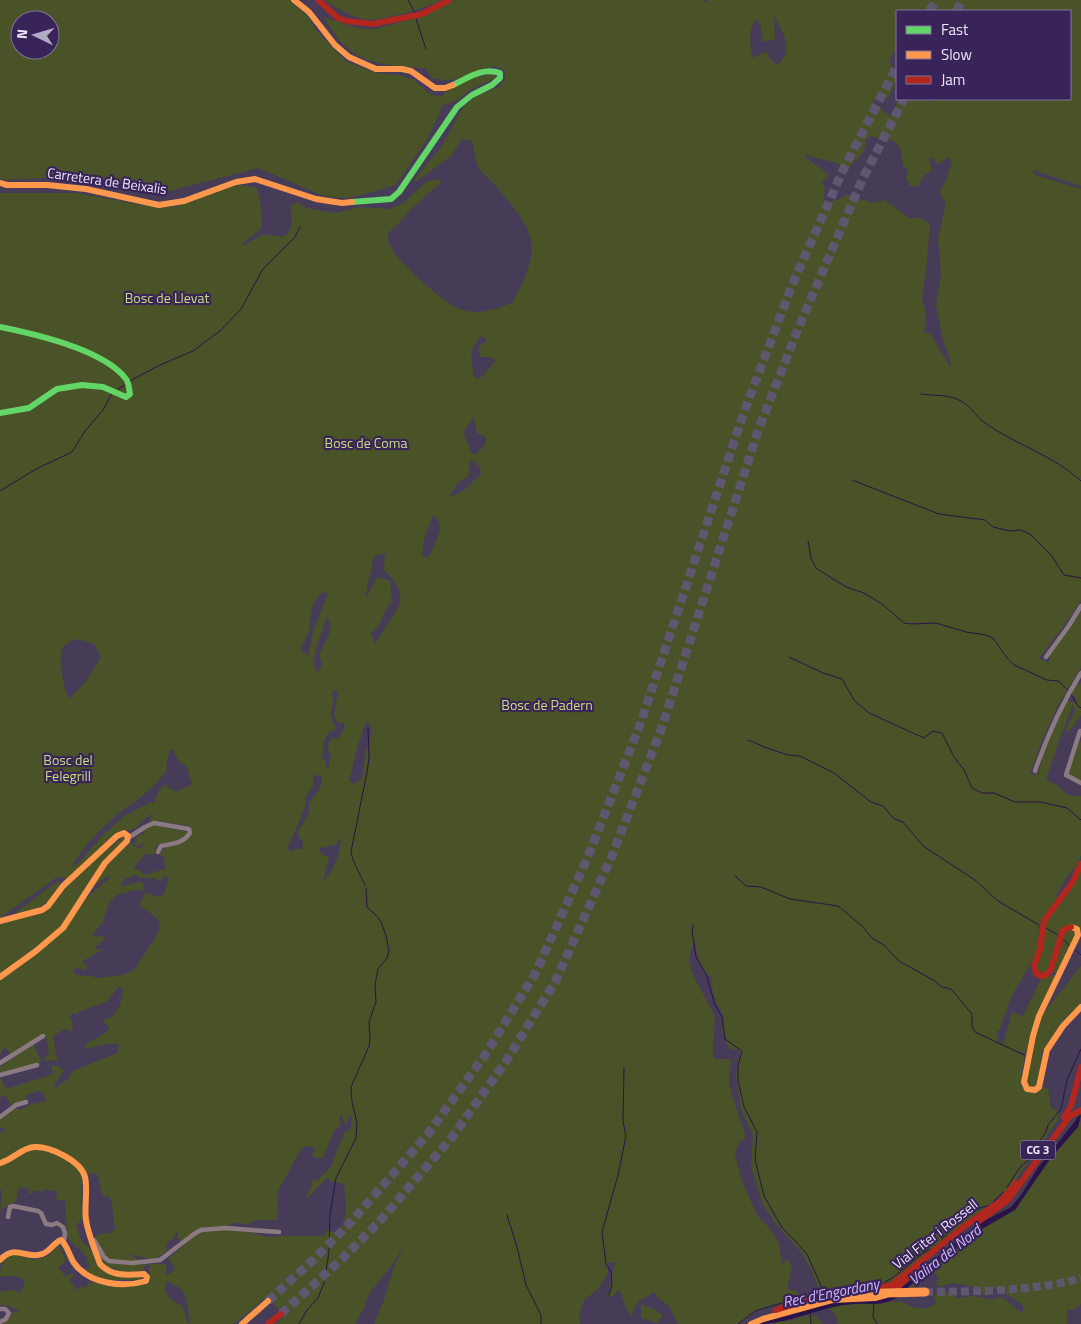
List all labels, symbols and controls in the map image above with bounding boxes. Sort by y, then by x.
north arrow [10,10,60,60]
legend [896,10,1071,100]
text: Fast [941,18,969,41]
text: N [11,28,32,40]
text: Slow [941,43,972,66]
text: Jam [941,68,965,91]
street label: Carretera de Beixalis [46,162,168,199]
park label: Bosc de Llevat [125,287,209,308]
park label: Bosc de Coma [325,432,407,453]
park label: Bosc de Padern [501,694,593,715]
park label: Bosc del Felegrill [43,749,93,786]
road number: CG 3 [1020,1140,1056,1160]
street label: Vial Fiter i Rossell [887,1193,982,1274]
water label: Valira del Nord [903,1218,987,1290]
water label: Rec d'Engordany [781,1271,883,1313]

